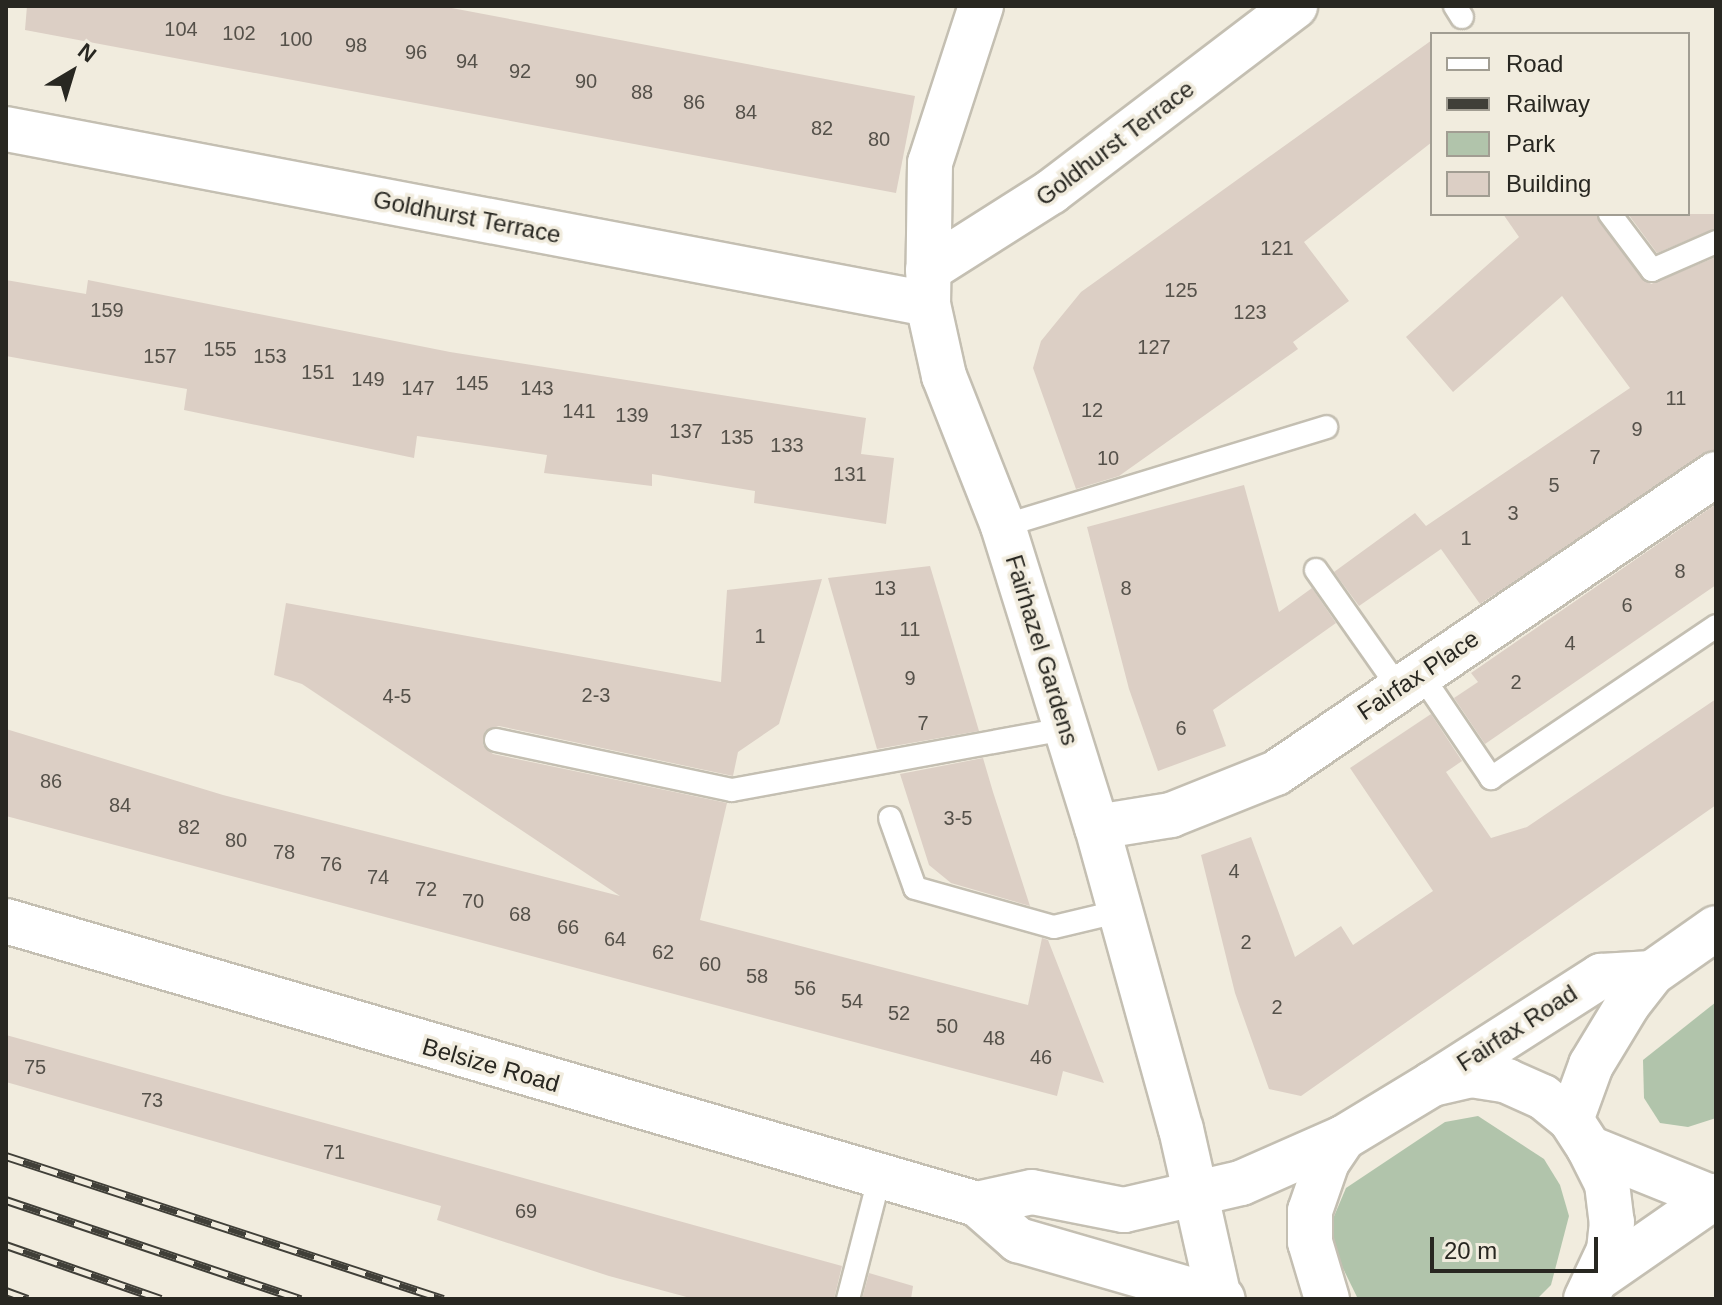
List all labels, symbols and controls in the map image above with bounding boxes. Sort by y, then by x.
house number: 104 [164,17,198,41]
house number: 102 [222,21,256,45]
house number: 100 [279,27,313,51]
north arrow [32,32,112,112]
legend [1430,32,1690,216]
house number: 98 [345,33,367,57]
text: N [73,38,101,67]
house number: 96 [405,40,427,64]
house number: 94 [456,49,478,73]
text: Road [1506,50,1563,77]
house number: 92 [509,59,531,83]
house number: 90 [575,69,597,93]
street label: Goldhurst Terrace [1030,74,1200,212]
house number: 88 [631,80,653,104]
house number: 86 [683,90,705,114]
text: Railway [1506,90,1590,117]
house number: 84 [735,100,757,124]
house number: 82 [811,116,833,140]
house number: 80 [868,127,890,151]
text: Park [1506,130,1555,157]
text: Building [1506,170,1591,197]
street label: Goldhurst Terrace [371,185,563,249]
house number: 121 [1260,236,1294,260]
house number: 125 [1164,278,1198,302]
house number: 159 [90,298,124,322]
house number: 123 [1233,300,1267,324]
house number: 127 [1137,335,1171,359]
house number: 155 [203,337,237,361]
house number: 157 [143,344,177,368]
house number: 153 [253,344,287,368]
house number: 151 [301,360,335,384]
house number: 149 [351,367,385,391]
house number: 145 [455,371,489,395]
house number: 147 [401,376,435,400]
house number: 143 [520,376,554,400]
house number: 11 [1666,386,1686,410]
house number: 12 [1081,398,1103,422]
house number: 141 [562,399,596,423]
house number: 139 [615,403,649,427]
house number: 9 [1631,417,1643,441]
house number: 137 [669,419,703,443]
house number: 135 [720,425,754,449]
house number: 133 [770,433,804,457]
house number: 7 [1589,445,1601,469]
house number: 10 [1097,446,1119,470]
house number: 131 [833,462,867,486]
house number: 5 [1548,473,1560,497]
house number: 3 [1507,501,1519,525]
house number: 1 [1460,526,1472,550]
street label: Fairhazel Gardens [999,551,1085,749]
house number: 8 [1674,559,1686,583]
house number: 13 [874,576,896,600]
house number: 8 [1120,576,1132,600]
house number: 6 [1621,593,1633,617]
house number: 11 [900,617,920,641]
house number: 1 [754,624,766,648]
street label: Fairfax Place [1352,624,1484,726]
house number: 4 [1564,631,1576,655]
house number: 9 [904,666,916,690]
house number: 2 [1510,670,1522,694]
house number: 2-3 [582,683,610,707]
house number: 4-5 [383,684,411,708]
house number: 7 [917,711,929,735]
house number: 6 [1175,716,1187,740]
house number: 86 [40,769,62,793]
house number: 84 [109,793,131,817]
house number: 3-5 [944,806,972,830]
house number: 82 [178,815,200,839]
house number: 80 [225,828,247,852]
house number: 78 [273,840,295,864]
house number: 76 [320,852,342,876]
house number: 4 [1228,859,1240,883]
house number: 74 [367,865,389,889]
house number: 72 [415,877,437,901]
house number: 70 [462,889,484,913]
house number: 68 [509,902,531,926]
house number: 66 [557,915,579,939]
house number: 64 [604,927,626,951]
house number: 2 [1240,930,1252,954]
house number: 62 [652,940,674,964]
house number: 60 [699,952,721,976]
house number: 58 [746,964,768,988]
house number: 56 [794,976,816,1000]
street label: Fairfax Road [1452,979,1582,1077]
house number: 54 [841,989,863,1013]
house number: 2 [1271,995,1283,1019]
house number: 52 [888,1001,910,1025]
house number: 50 [936,1014,958,1038]
house number: 48 [983,1026,1005,1050]
street label: Belsize Road [419,1032,563,1098]
house number: 46 [1030,1045,1052,1069]
house number: 75 [24,1055,46,1079]
house number: 73 [141,1088,163,1112]
house number: 71 [323,1140,345,1164]
house number: 69 [515,1199,537,1223]
scale bar [1434,1221,1602,1271]
text: 20 m [1444,1237,1497,1264]

